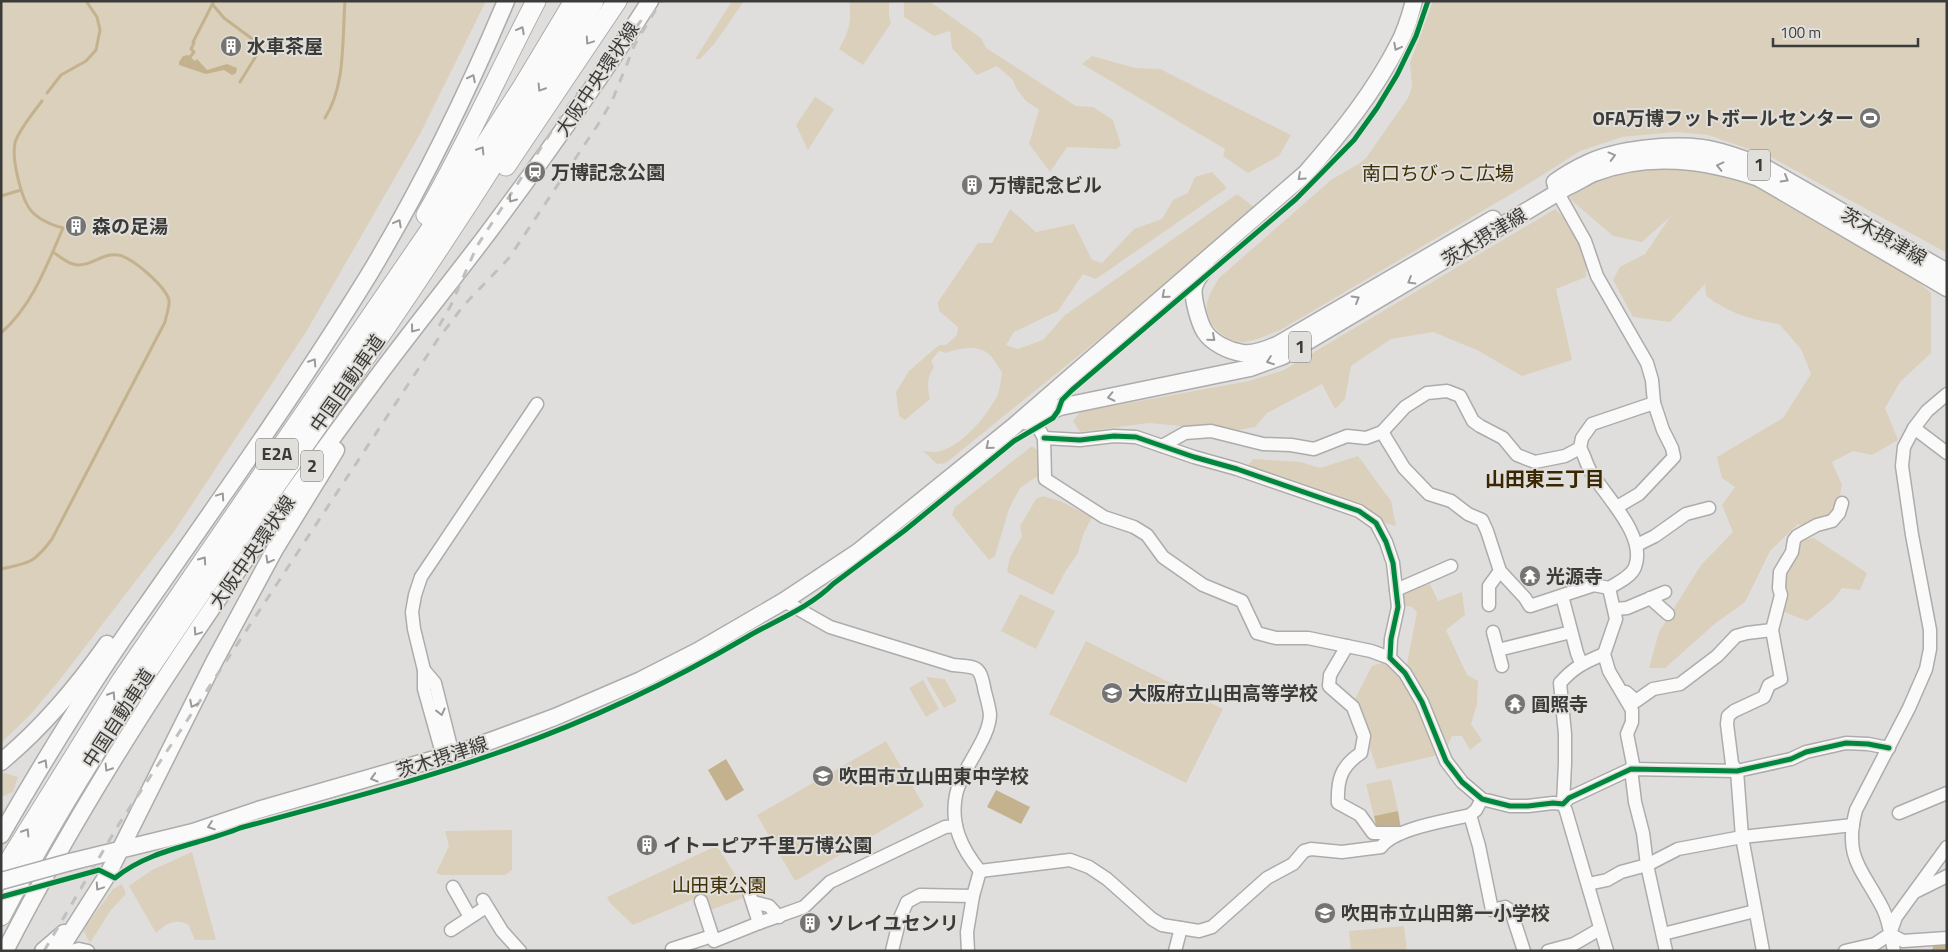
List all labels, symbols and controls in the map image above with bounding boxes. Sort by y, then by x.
street label: 大阪中央環状線 [547,15,646,142]
scale bar [1773,15,1918,47]
text: 100 m [1780,21,1821,44]
one-way arrow [515,27,525,36]
place label: 水車茶屋 [247,31,323,60]
building icon: 水車茶屋 [219,34,243,58]
one-way arrow [586,36,595,45]
one-way arrow [1393,41,1403,50]
one-way arrow [466,75,476,84]
one-way arrow [538,82,547,91]
place label: OFA万博フットボールセンター [1592,103,1854,132]
sports icon: OFA万博フットボールセンター [1858,106,1882,130]
one-way arrow [475,147,484,156]
road number: 1 [1748,150,1770,180]
one-way arrow [1607,151,1616,161]
place label: 万博記念公園 [551,157,665,186]
park label: 南口ちびっこ広場 [1362,158,1514,187]
station icon: 万博記念公園 [523,160,547,184]
one-way arrow [1715,162,1724,172]
place label: 万博記念ビル [988,170,1102,199]
one-way arrow [1298,171,1307,180]
one-way arrow [1780,172,1789,182]
building icon: 万博記念ビル [960,173,984,197]
one-way arrow [509,193,518,203]
street label: 茨木摂津線 [1836,199,1933,272]
street label: 茨木摂津線 [1436,200,1532,273]
place label: 森の足湯 [92,211,168,240]
building icon: 森の足湯 [64,214,88,238]
one-way arrow [391,219,401,228]
one-way arrow [1407,275,1416,285]
one-way arrow [1162,289,1171,298]
one-way arrow [1351,295,1360,305]
one-way arrow [411,323,419,332]
street label: 中国自動車道 [302,328,391,438]
one-way arrow [1206,332,1215,341]
road number: 1 [1289,332,1311,362]
one-way arrow [1266,355,1274,365]
one-way arrow [307,358,316,367]
one-way arrow [1107,391,1116,401]
road number: E2A [256,438,298,469]
one-way arrow [985,441,994,450]
road number: 2 [301,451,323,482]
district label: 山田東三丁目 [1485,463,1605,494]
street label: 大阪中央環状線 [202,489,302,615]
one-way arrow [215,492,224,502]
one-way arrow [265,555,275,564]
one-way arrow [197,556,206,565]
place label: 光源寺 [1546,561,1603,590]
temple icon: 光源寺 [1518,564,1542,588]
one-way arrow [194,626,203,635]
street label: 中国自動車道 [74,662,161,773]
place label: 大阪府立山田高等学校 [1128,678,1318,707]
school or university icon: 大阪府立山田高等学校 [1100,681,1124,705]
place label: 圓照寺 [1531,689,1588,718]
one-way arrow [106,691,116,700]
temple icon: 圓照寺 [1503,692,1527,716]
one-way arrow [189,699,199,708]
one-way arrow [436,707,446,715]
street label: 茨木摂津線 [392,728,492,785]
one-way arrow [38,760,48,769]
place label: 吹田市立山田東中学校 [839,761,1029,790]
one-way arrow [105,762,115,771]
school or university icon: 吹田市立山田東中学校 [811,764,835,788]
one-way arrow [370,772,378,782]
one-way arrow [208,820,216,830]
one-way arrow [20,829,30,838]
place label: イトーピア千里万博公園 [663,830,872,859]
building icon: イトーピア千里万博公園 [635,833,659,857]
park label: 山田東公園 [671,870,767,899]
one-way arrow [96,881,105,891]
place label: 吹田市立山田第一小学校 [1341,898,1550,927]
school or university icon: 吹田市立山田第一小学校 [1313,901,1337,925]
place label: ソレイユセンリ [826,908,959,937]
building icon: ソレイユセンリ [798,911,822,935]

